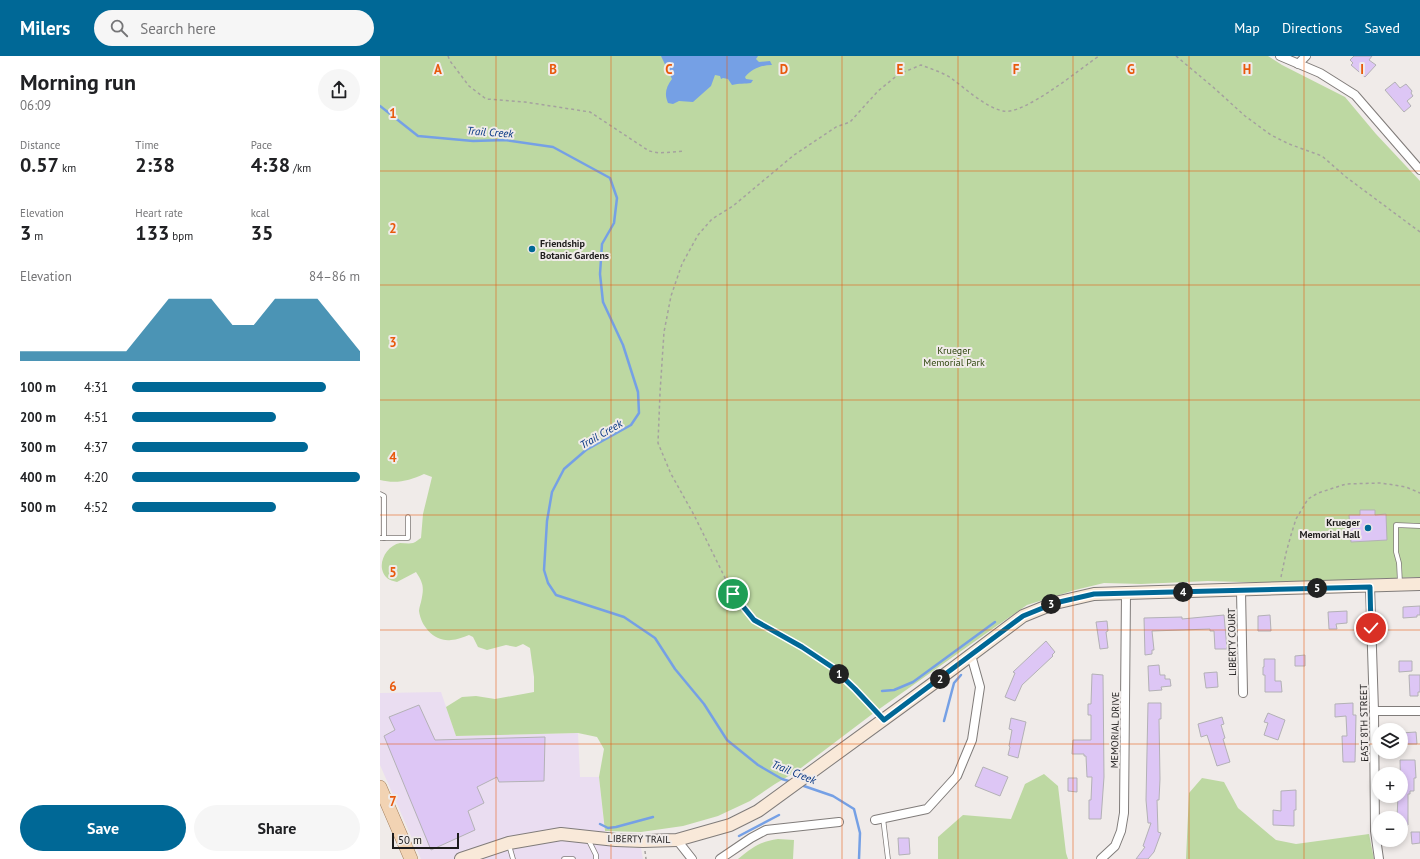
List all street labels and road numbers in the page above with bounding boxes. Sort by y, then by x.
street label: LIBERTY COURT [1225,608,1239,676]
street label: EAST 8TH STREET [1357,684,1371,762]
street label: MEMORIAL DRIVE [1108,692,1122,768]
street label: LIBERTY TRAIL [607,832,671,846]

